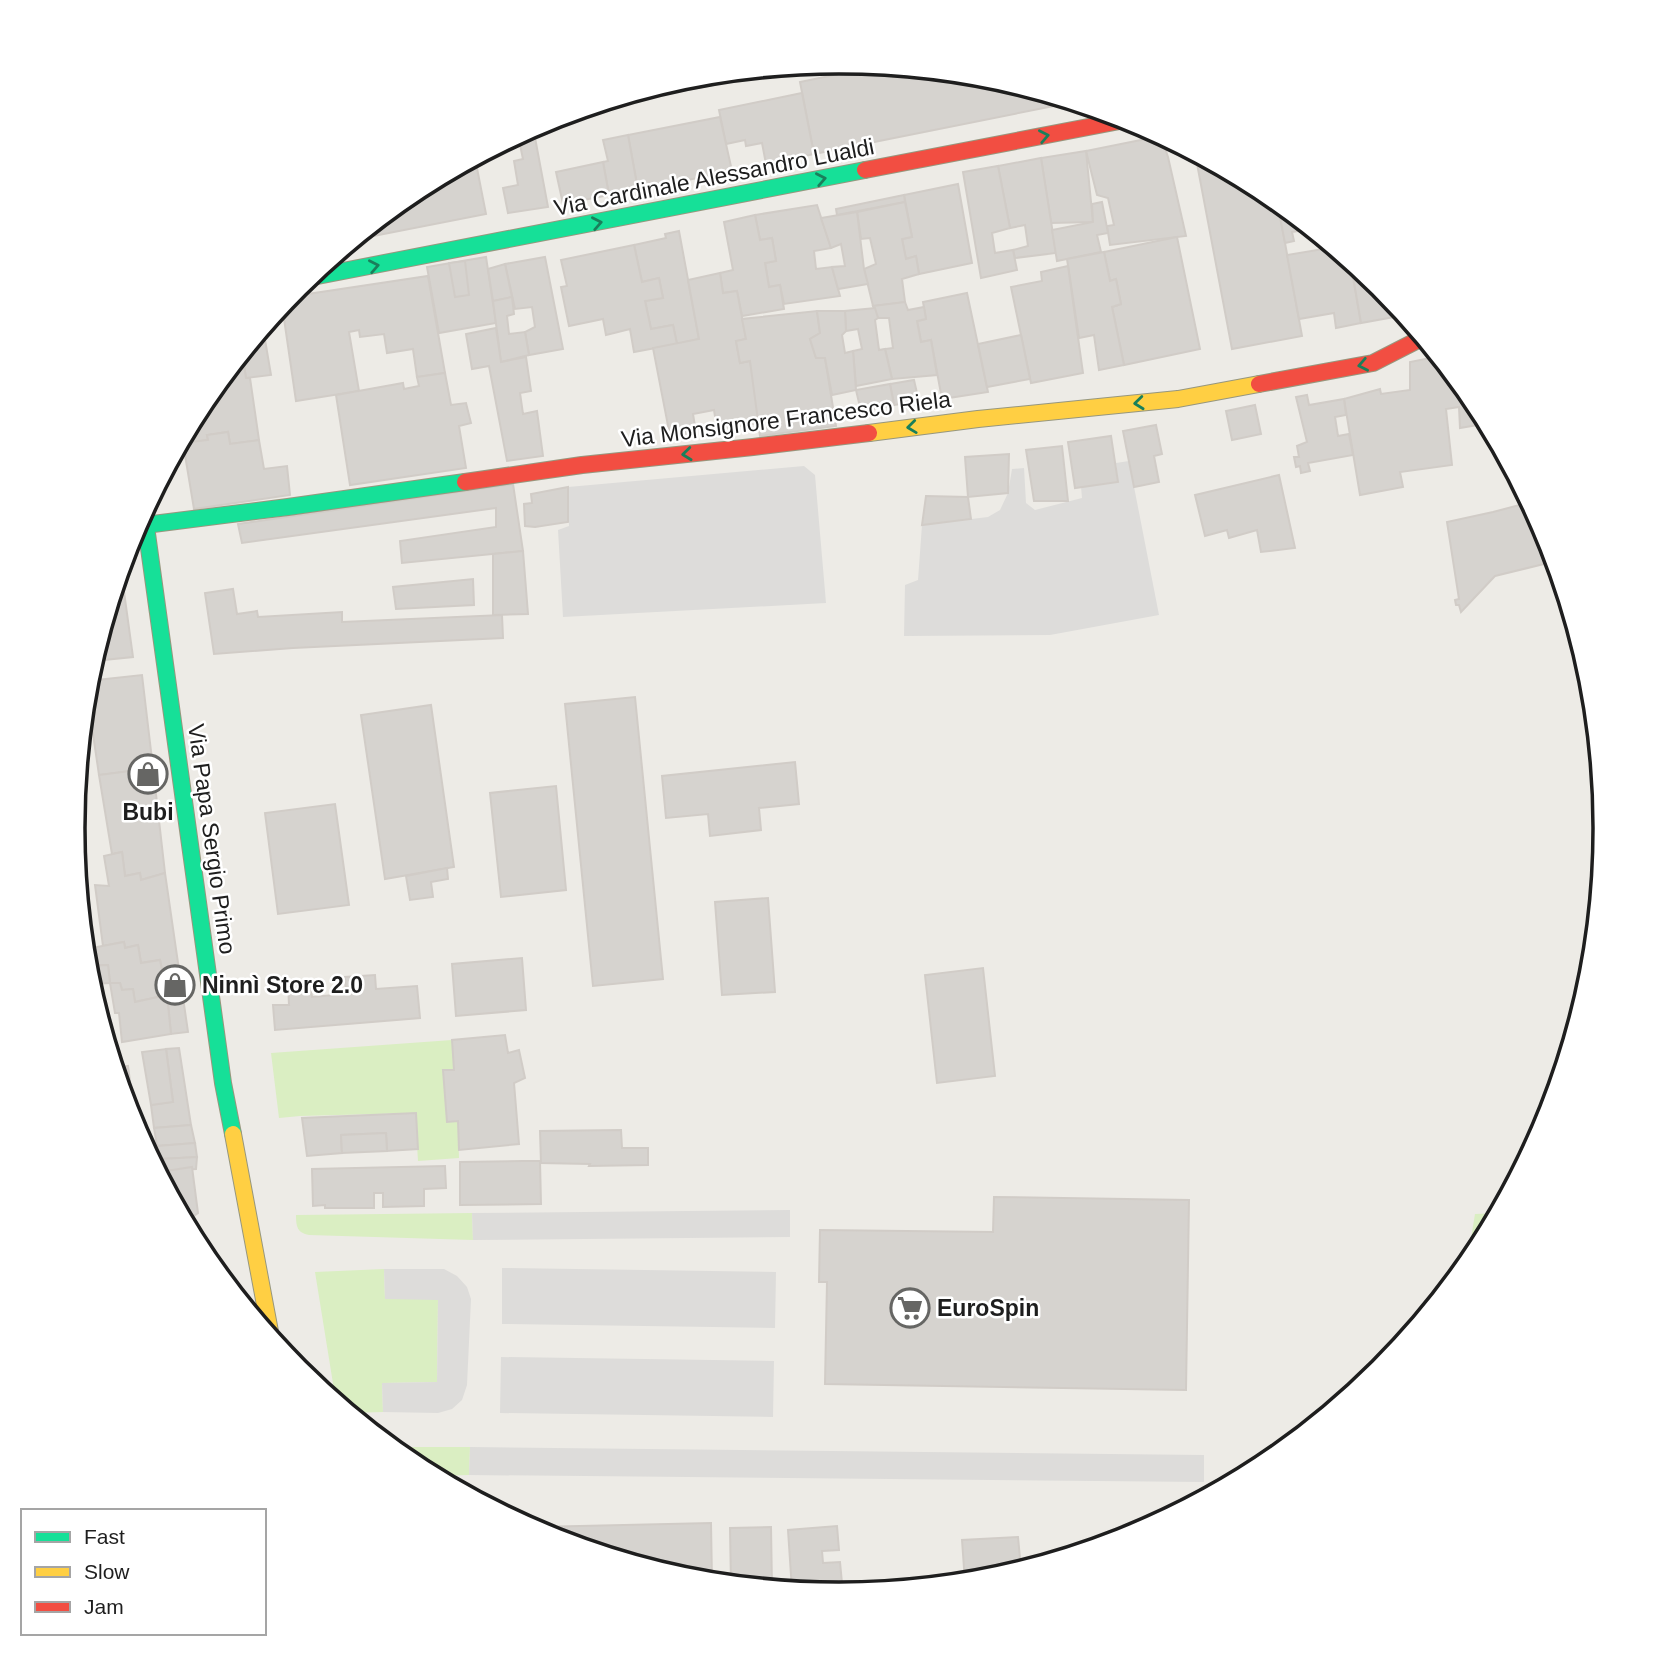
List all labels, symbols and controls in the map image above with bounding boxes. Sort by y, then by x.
one-way arrow [1038,129,1050,144]
street label: Via Cardinale Alessandro Lualdi [552,133,876,221]
one-way arrow [815,172,827,187]
one-way arrow [591,216,603,231]
one-way arrow [368,259,380,274]
one-way arrow [1357,356,1369,371]
street label: Via Monsignore Francesco Riela [620,386,953,452]
one-way arrow [1133,395,1144,410]
one-way arrow [907,420,918,435]
one-way arrow [681,446,692,461]
street label: Via Papa Sergio Primo [183,722,241,956]
shop icon: Bubi [127,753,169,795]
place label: Bubi [122,799,174,825]
shop icon: Ninnì Store 2.0 [154,964,196,1006]
place label: Ninnì Store 2.0 [202,972,363,998]
supermarket icon: EuroSpin [889,1287,931,1329]
place label: EuroSpin [937,1295,1039,1321]
legend [21,1509,266,1635]
text: Fast [84,1525,125,1548]
text: Slow [84,1560,130,1583]
text: Jam [84,1595,124,1618]

